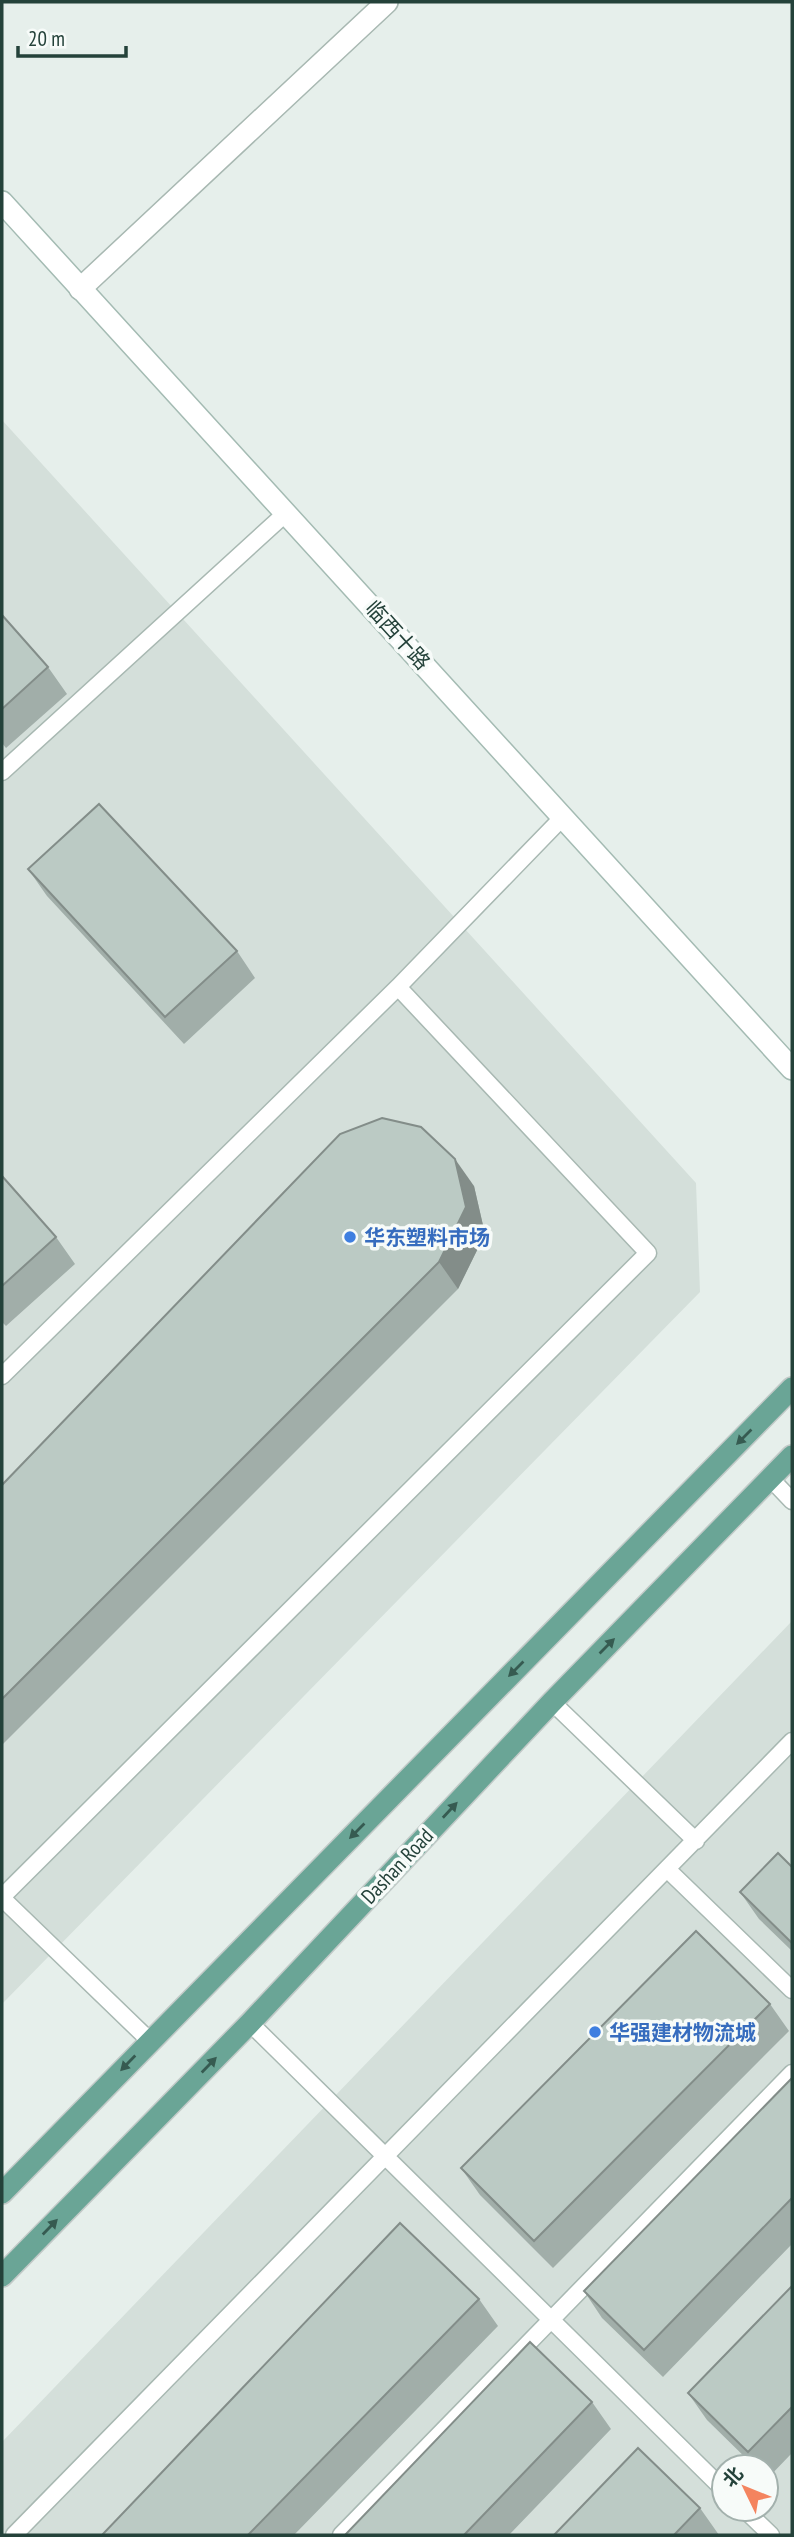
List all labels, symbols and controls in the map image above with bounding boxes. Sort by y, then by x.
scale bar [18,14,126,58]
text: 20 m [28,25,65,52]
street label: 临西十路 [360,595,436,675]
place label: 华东塑料市场 [364,1224,490,1251]
marker: 华东塑料市场 [342,1229,358,1245]
one-way arrow [736,1428,753,1445]
one-way arrow [598,1638,614,1655]
one-way arrow [508,1660,525,1676]
one-way arrow [441,1802,458,1819]
one-way arrow [349,1822,365,1839]
street label: Dashan Road [355,1823,439,1909]
place label: 华强建材物流城 [609,2019,756,2046]
marker: 华强建材物流城 [587,2024,603,2040]
one-way arrow [121,2054,137,2071]
one-way arrow [200,2056,217,2073]
one-way arrow [41,2219,57,2236]
north arrow [710,2453,780,2523]
text: 北 [717,2461,748,2492]

